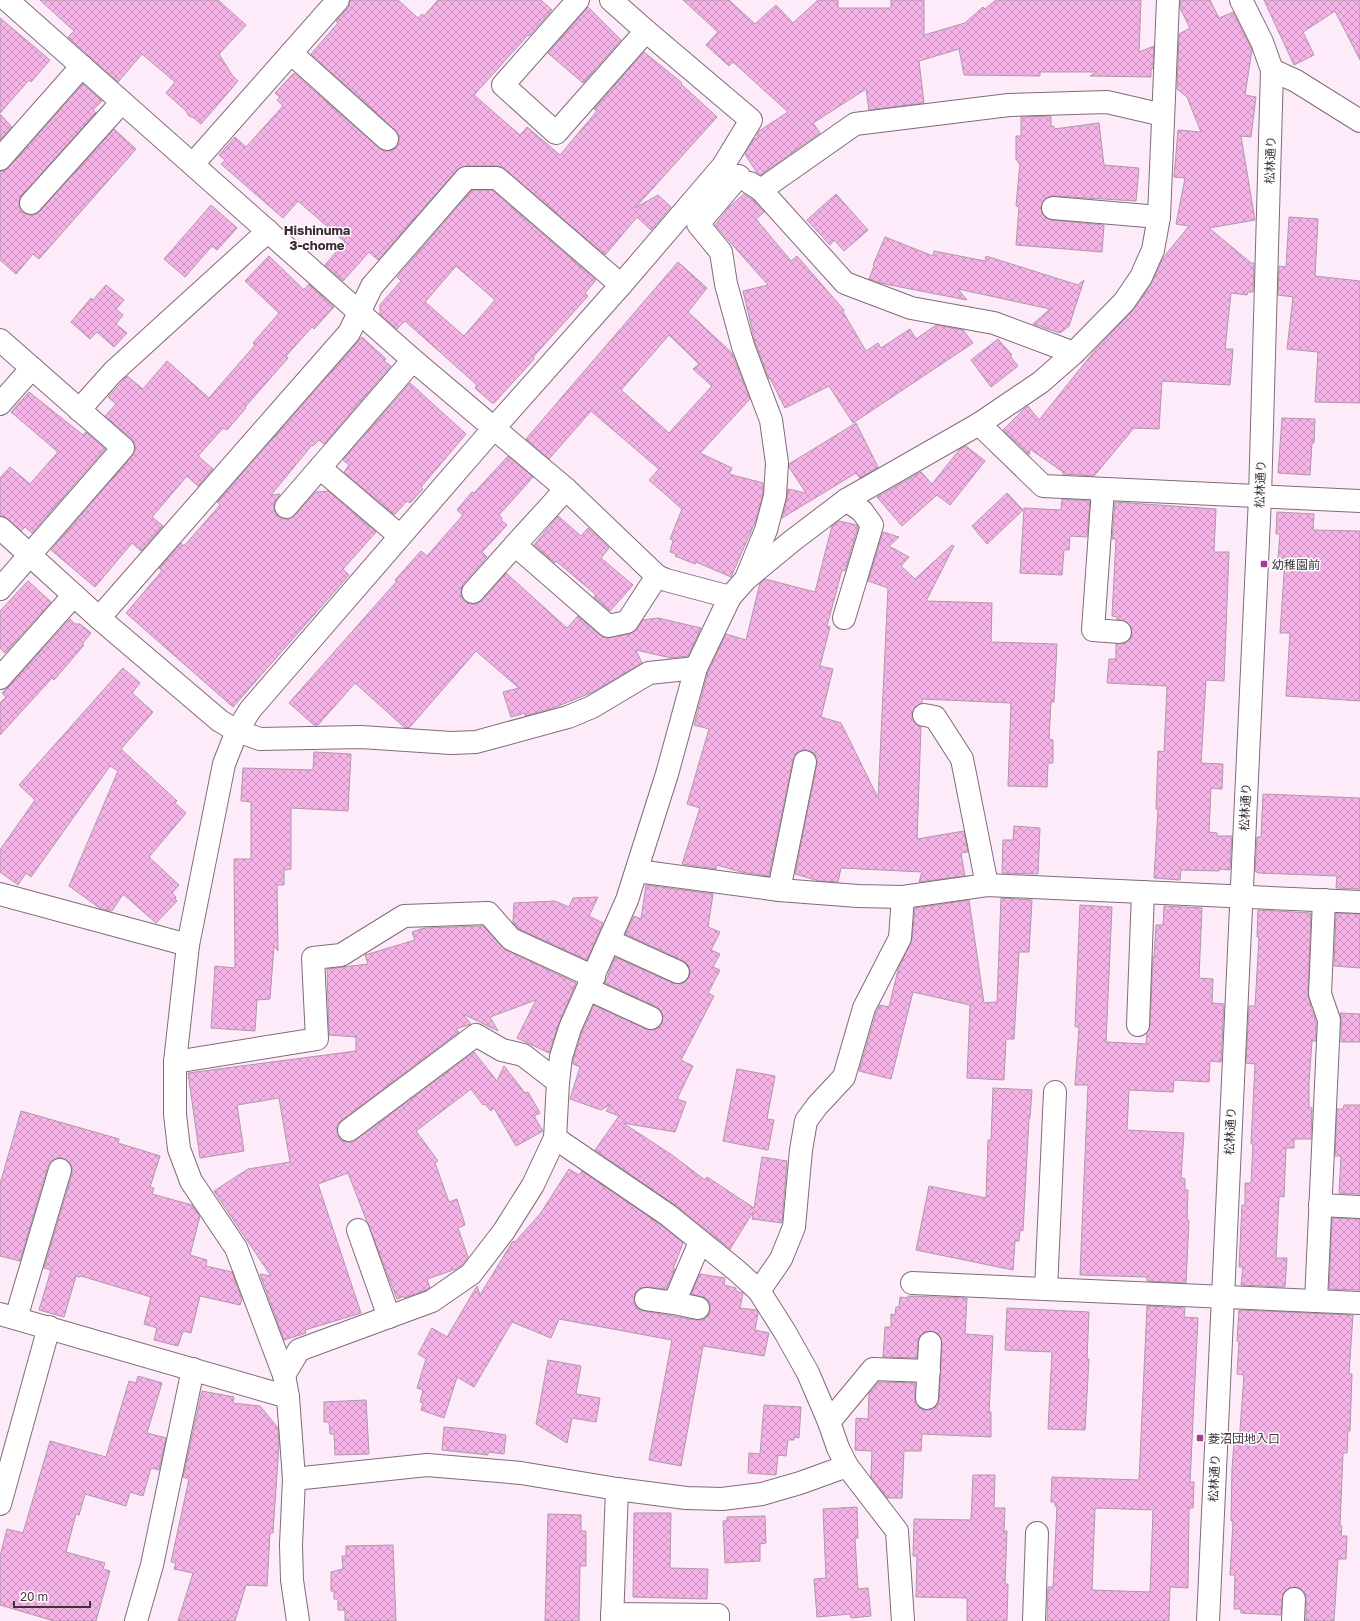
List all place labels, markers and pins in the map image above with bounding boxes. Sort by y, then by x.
place label: 幼稚園前 [1272,557,1320,572]
marker: 幼稚園前 [1259,559,1269,569]
place label: 菱沼団地入口 [1208,1431,1280,1446]
marker: 菱沼団地入口 [1195,1433,1205,1443]

